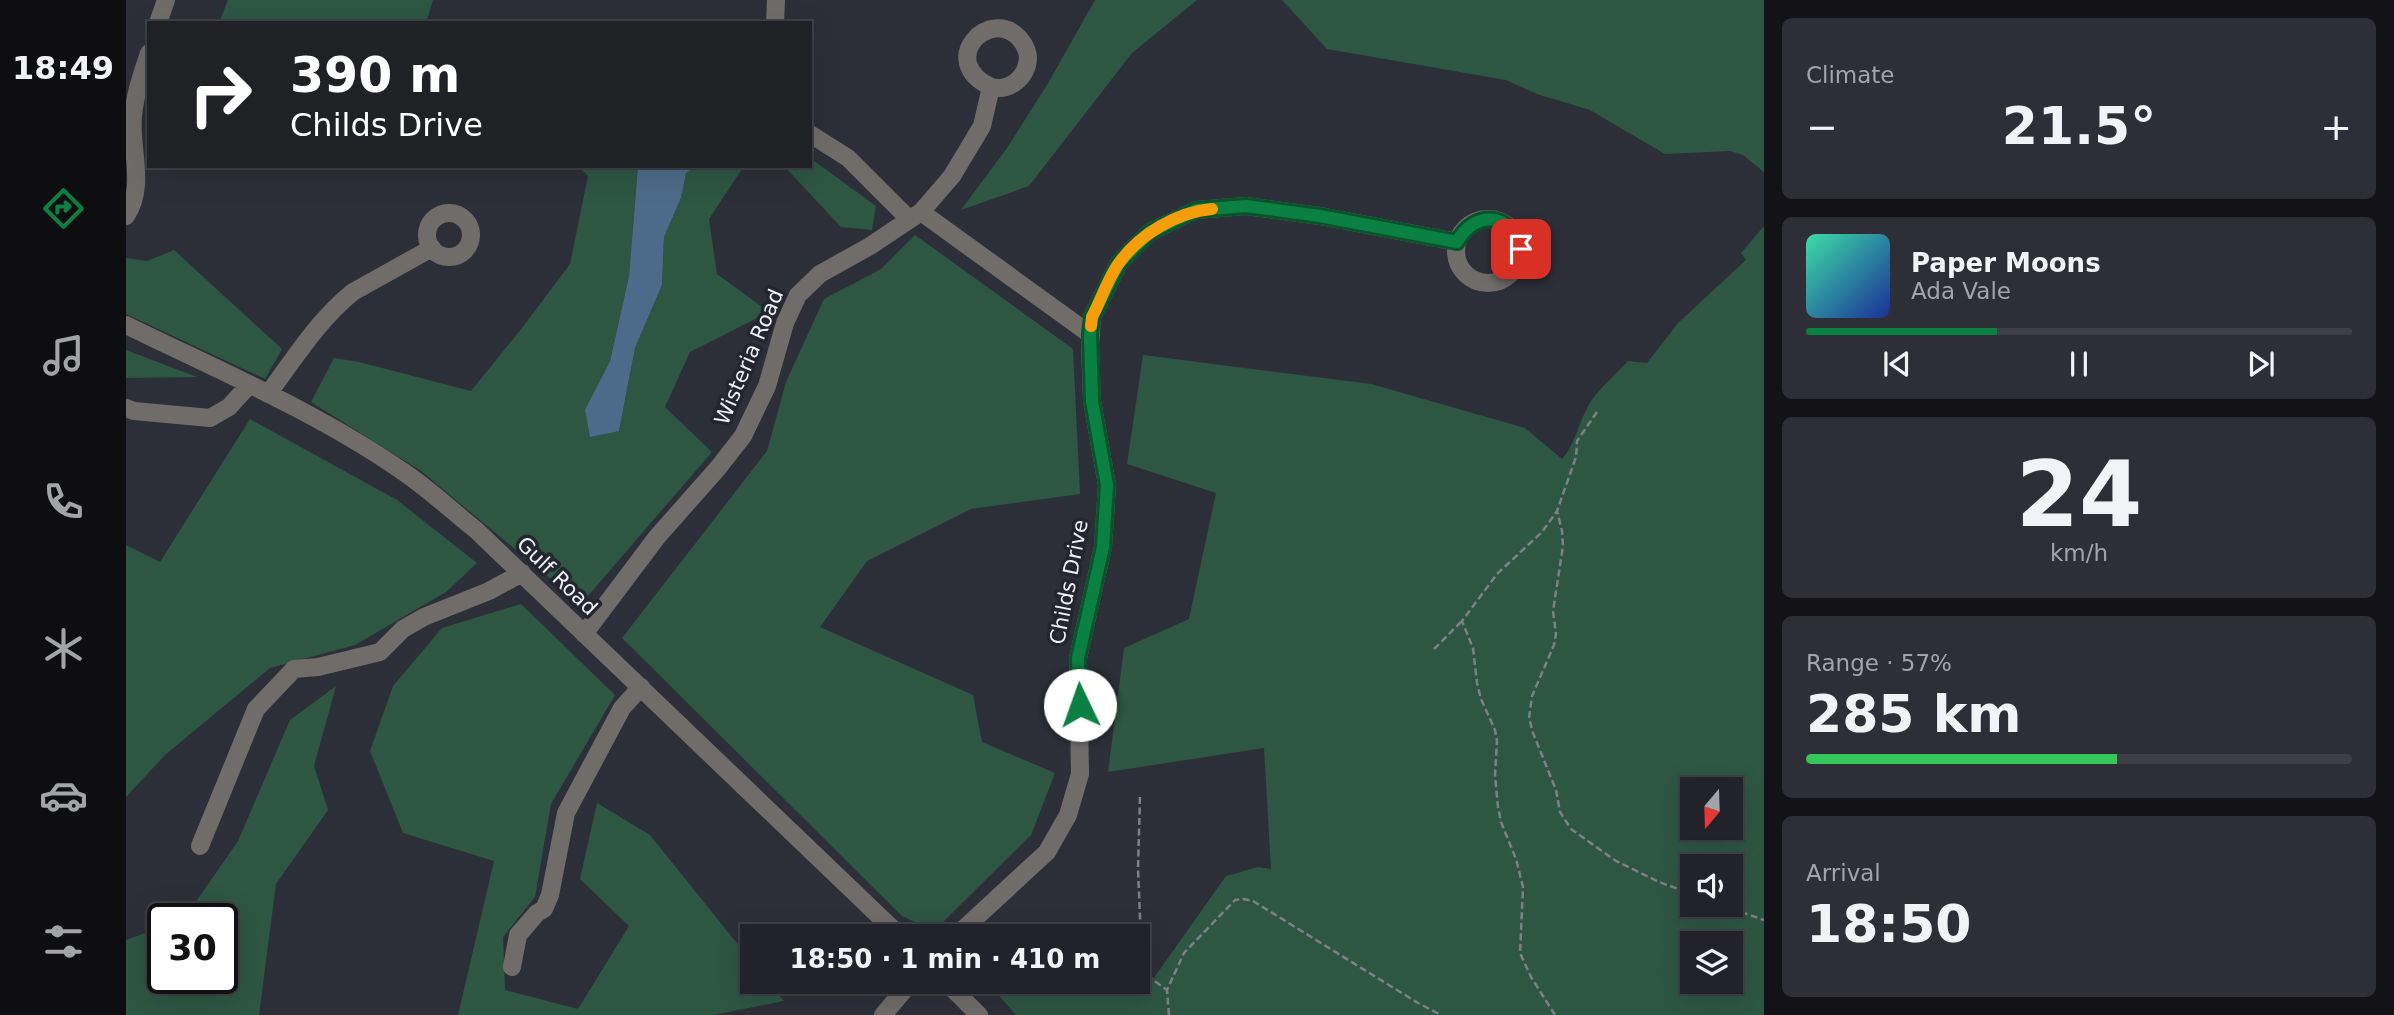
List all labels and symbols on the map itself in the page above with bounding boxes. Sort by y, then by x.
pin [1491,219,1551,279]
street label: Wisteria Road [710,286,788,428]
street label: Childs Drive [1045,518,1093,646]
street label: Gulf Road [512,532,602,620]
position arrow [1043,668,1117,742]
north arrow [1680,777,1743,840]
speed limit sign: 30 [147,903,238,994]

